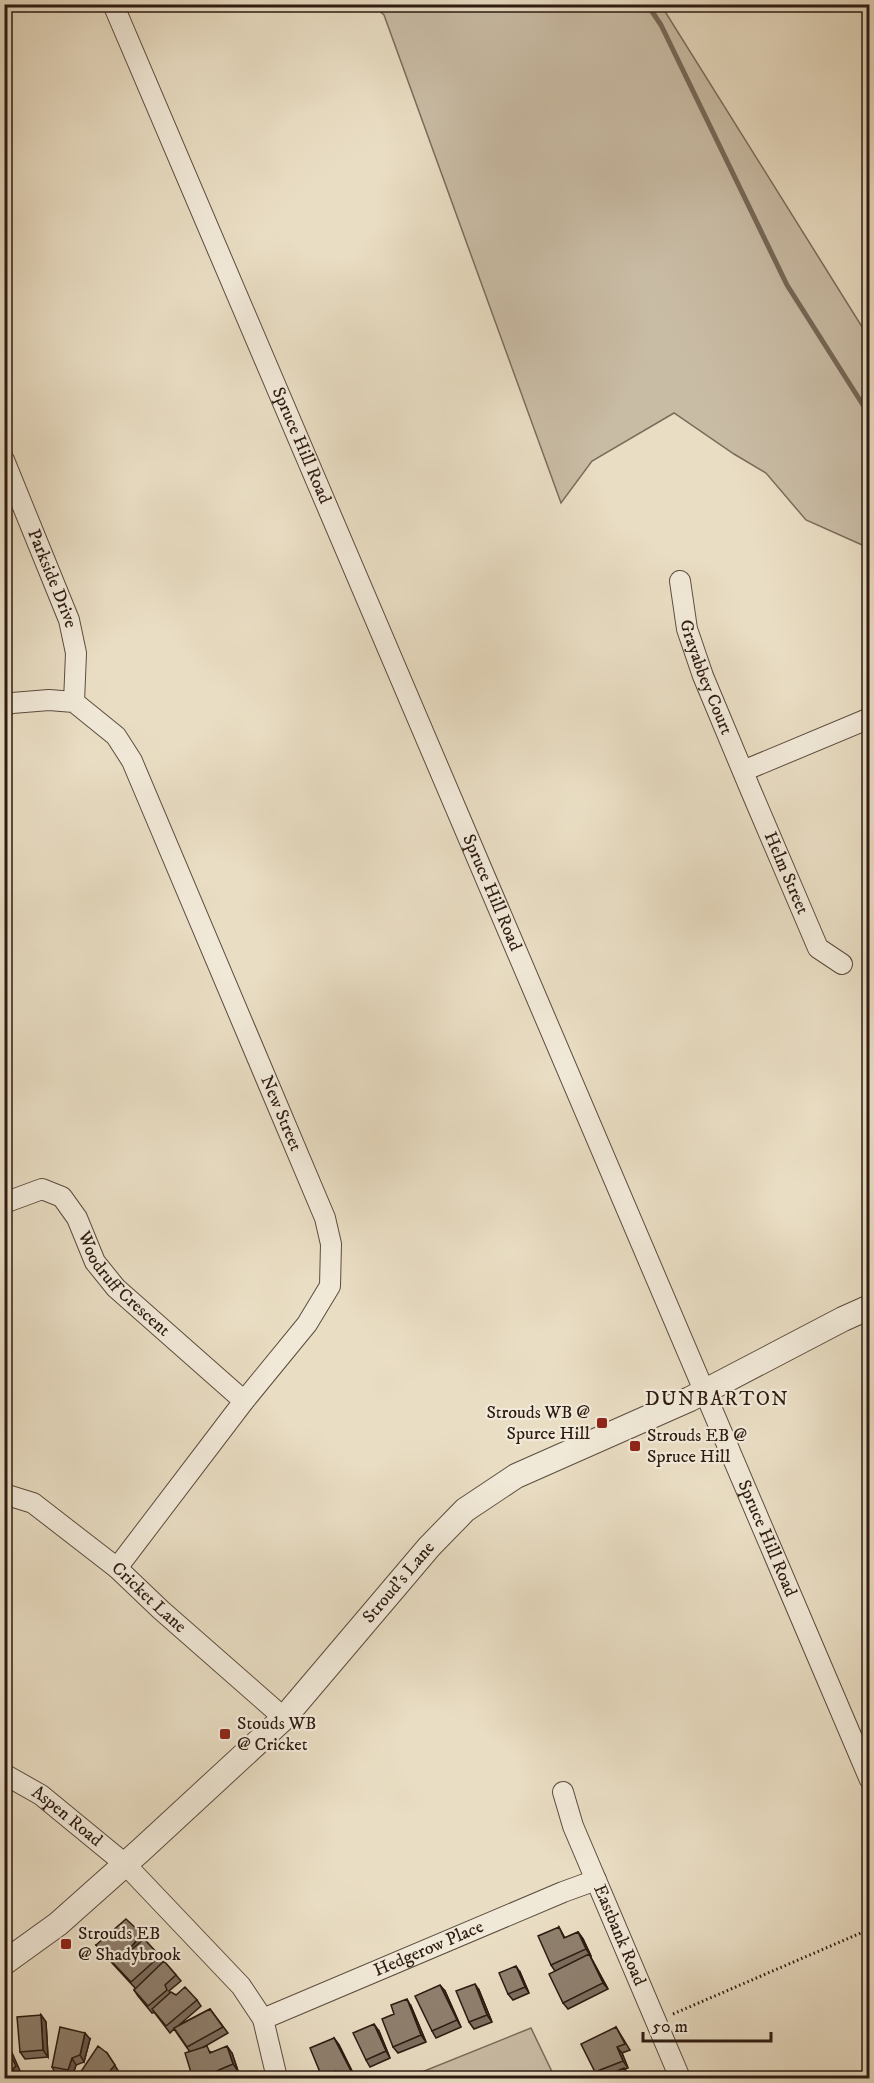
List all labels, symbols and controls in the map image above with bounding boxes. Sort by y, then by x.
street label: Spruce Hill Road [267,384,336,507]
street label: Parkside Drive [22,526,81,630]
street label: Grayabbey Court [675,618,737,738]
street label: Helm Street [759,828,813,918]
street label: Spruce Hill Road [457,831,526,954]
street label: New Street [255,1072,307,1155]
street label: Woodruff Crescent [72,1227,174,1341]
district label: DUNBARTON [645,1387,789,1412]
place label: Strouds WB @ Spurce Hill [486,1402,591,1445]
marker: Strouds WB @ Spurce Hill [595,1416,609,1430]
place label: Strouds EB @ Spruce Hill [647,1425,747,1468]
marker: Strouds EB @ Spruce Hill [628,1439,642,1453]
street label: Spruce Hill Road [732,1477,802,1600]
street label: Stroud's Lane [358,1537,440,1628]
street label: Cricket Lane [107,1557,191,1638]
place label: Stouds WB @ Cricket [237,1713,316,1756]
marker: Stouds WB @ Cricket [218,1727,232,1741]
street label: Aspen Road [28,1781,107,1852]
street label: Eastbank Road [588,1881,651,1989]
street label: Hedgerow Place [371,1916,487,1982]
place label: Strouds EB @ Shadybrook [78,1923,181,1966]
marker: Strouds EB @ Shadybrook [59,1937,73,1951]
scale bar [643,2005,770,2043]
text: 50 m [652,2016,688,2038]

